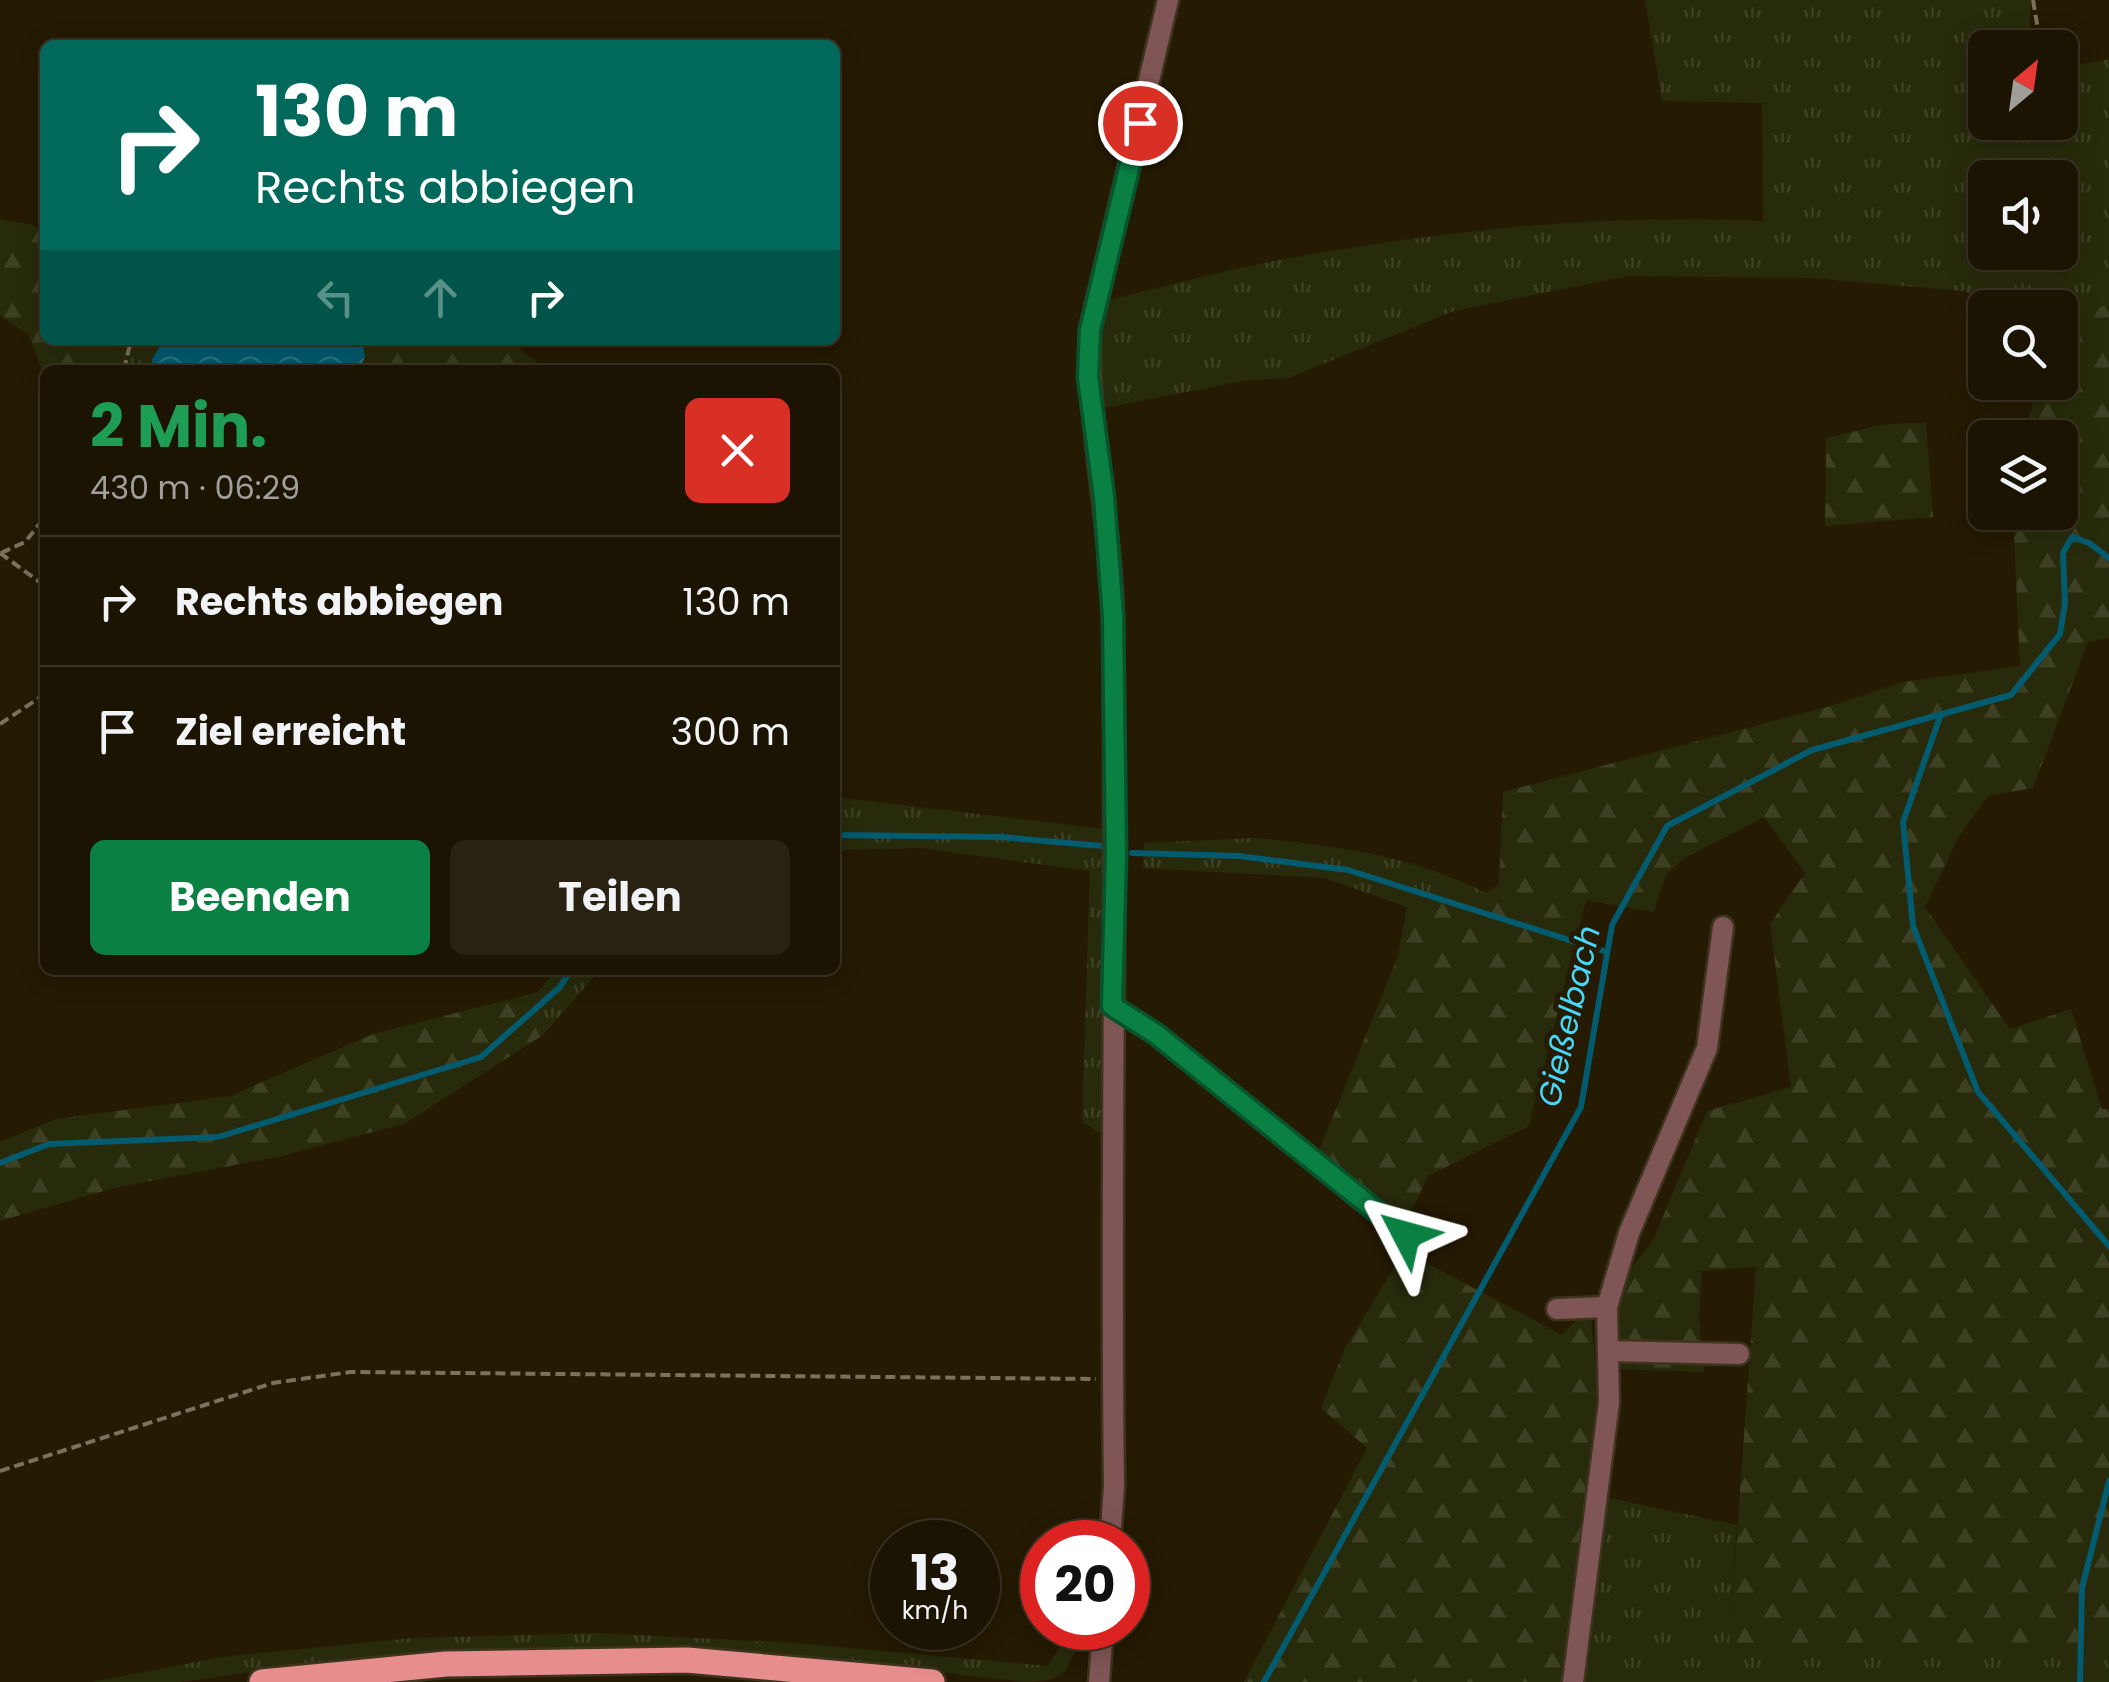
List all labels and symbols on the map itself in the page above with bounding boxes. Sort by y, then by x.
north arrow [1968,30,2078,140]
pin [1098,81,1183,166]
water label: Gießelbach [1526,921,1611,1111]
position arrow [1354,1183,1458,1287]
speed limit sign: 20 [1020,1520,1150,1650]

